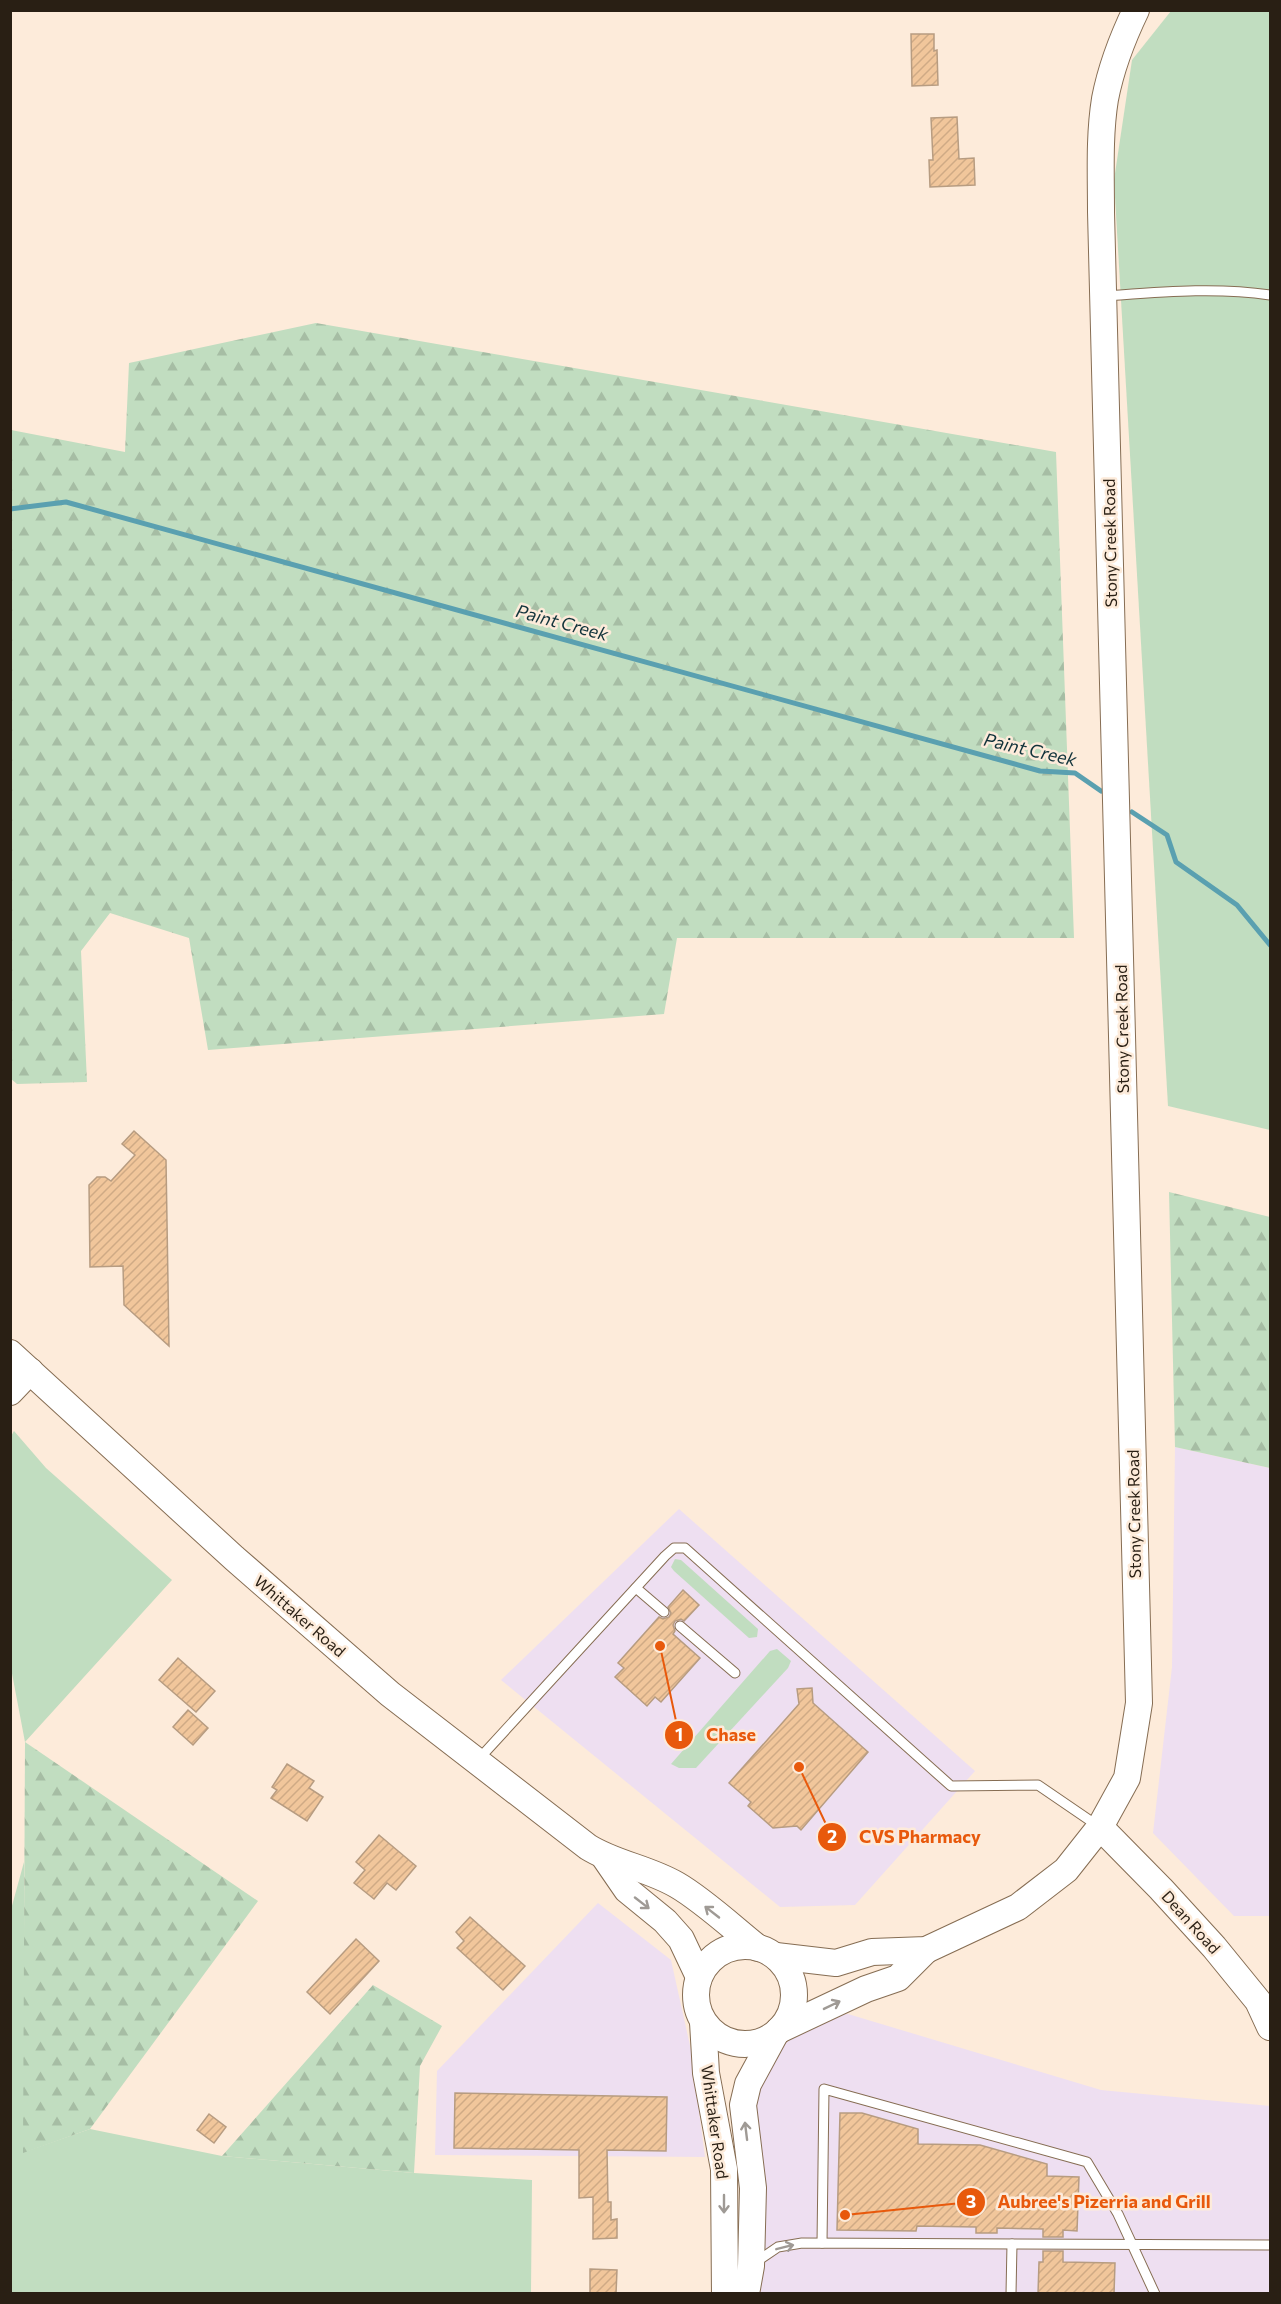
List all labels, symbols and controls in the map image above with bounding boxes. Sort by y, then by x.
street label: Stony Creek Road [1099,479,1120,607]
water label: Paint Creek [514,599,612,645]
water label: Paint Creek [982,728,1080,771]
street label: Stony Creek Road [1111,965,1132,1093]
street label: Stony Creek Road [1123,1450,1144,1578]
street label: Whittaker Road [251,1571,350,1660]
callout: Chase [664,1717,768,1753]
text: 1 [675,1723,683,1745]
text: Chase [706,1723,756,1745]
callout: CVS Pharmacy [817,1819,993,1855]
text: 2 [827,1825,837,1847]
text: CVS Pharmacy [859,1825,981,1847]
street label: Dean Road [1158,1886,1225,1957]
one-way arrow [634,1896,650,1909]
one-way arrow [704,1905,720,1918]
one-way arrow [823,1999,841,2010]
street label: Whittaker Road [698,2064,733,2180]
one-way arrow [740,2122,751,2141]
callout: Aubree's Pizerria and Grill [956,2184,1223,2220]
text: 3 [966,2190,976,2212]
text: Aubree's Pizerria and Grill [997,2190,1211,2212]
one-way arrow [718,2194,730,2214]
one-way arrow [775,2241,794,2252]

